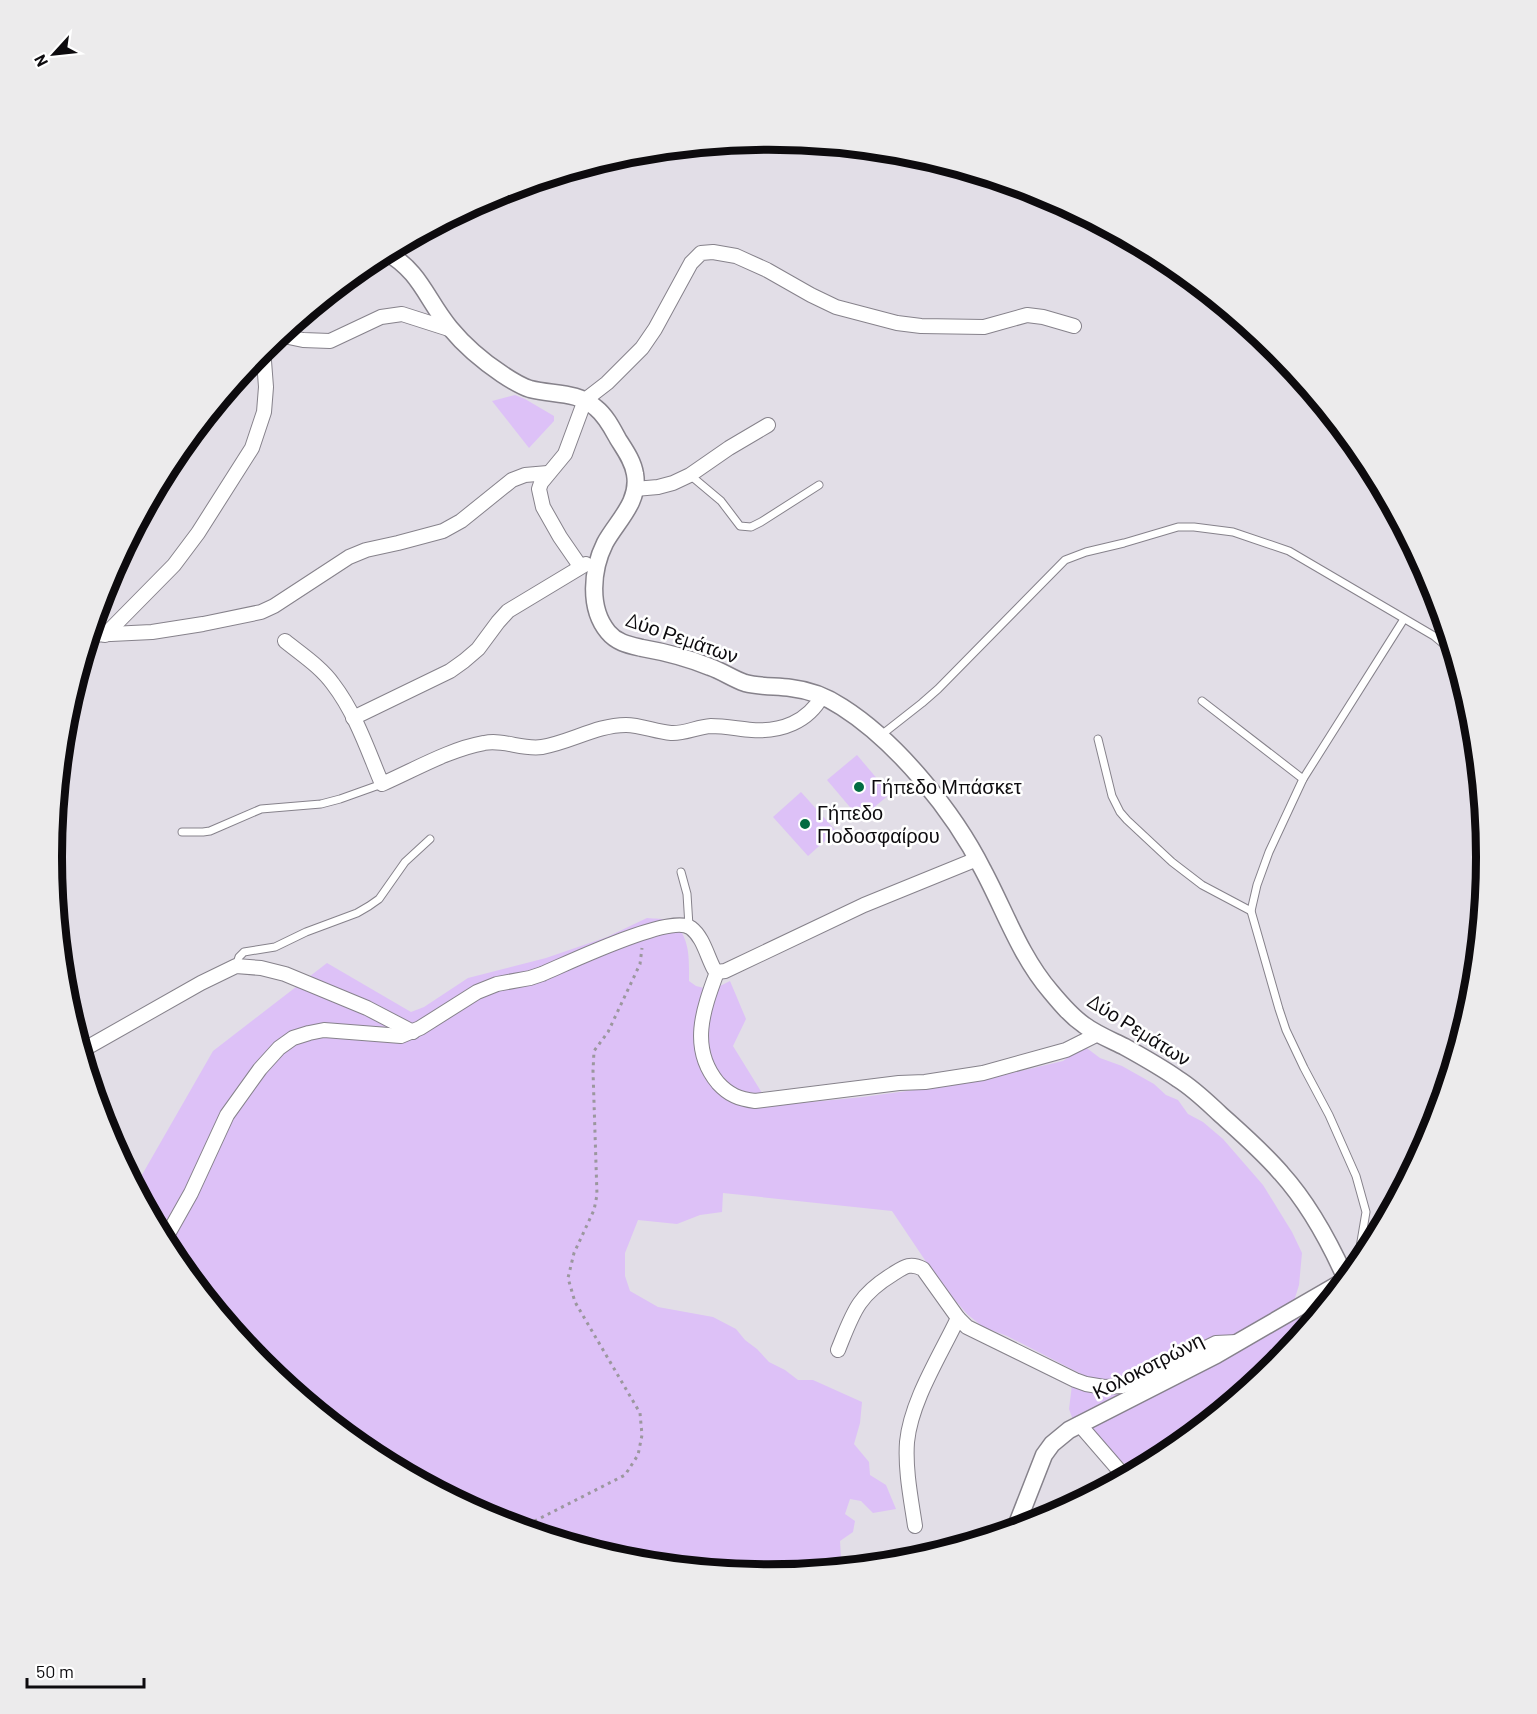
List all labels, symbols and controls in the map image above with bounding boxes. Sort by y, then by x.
north arrow [24,24,84,84]
text: N [29,52,51,70]
street label: Δύο Ρεμάτων [623,607,741,667]
place label: Γήπεδο Μπάσκετ [871,774,1022,798]
marker: Γήπεδο Μπάσκετ [852,780,866,794]
place label: Γήπεδο Ποδοσφαίρου [817,800,940,847]
marker: Γήπεδο Ποδοσφαίρου [798,817,812,831]
street label: Δύο Ρεμάτων [1084,988,1195,1070]
street label: Κολοκοτρώνη [1088,1327,1207,1403]
scale bar [27,1651,144,1689]
text: 50 m [36,1660,74,1682]

